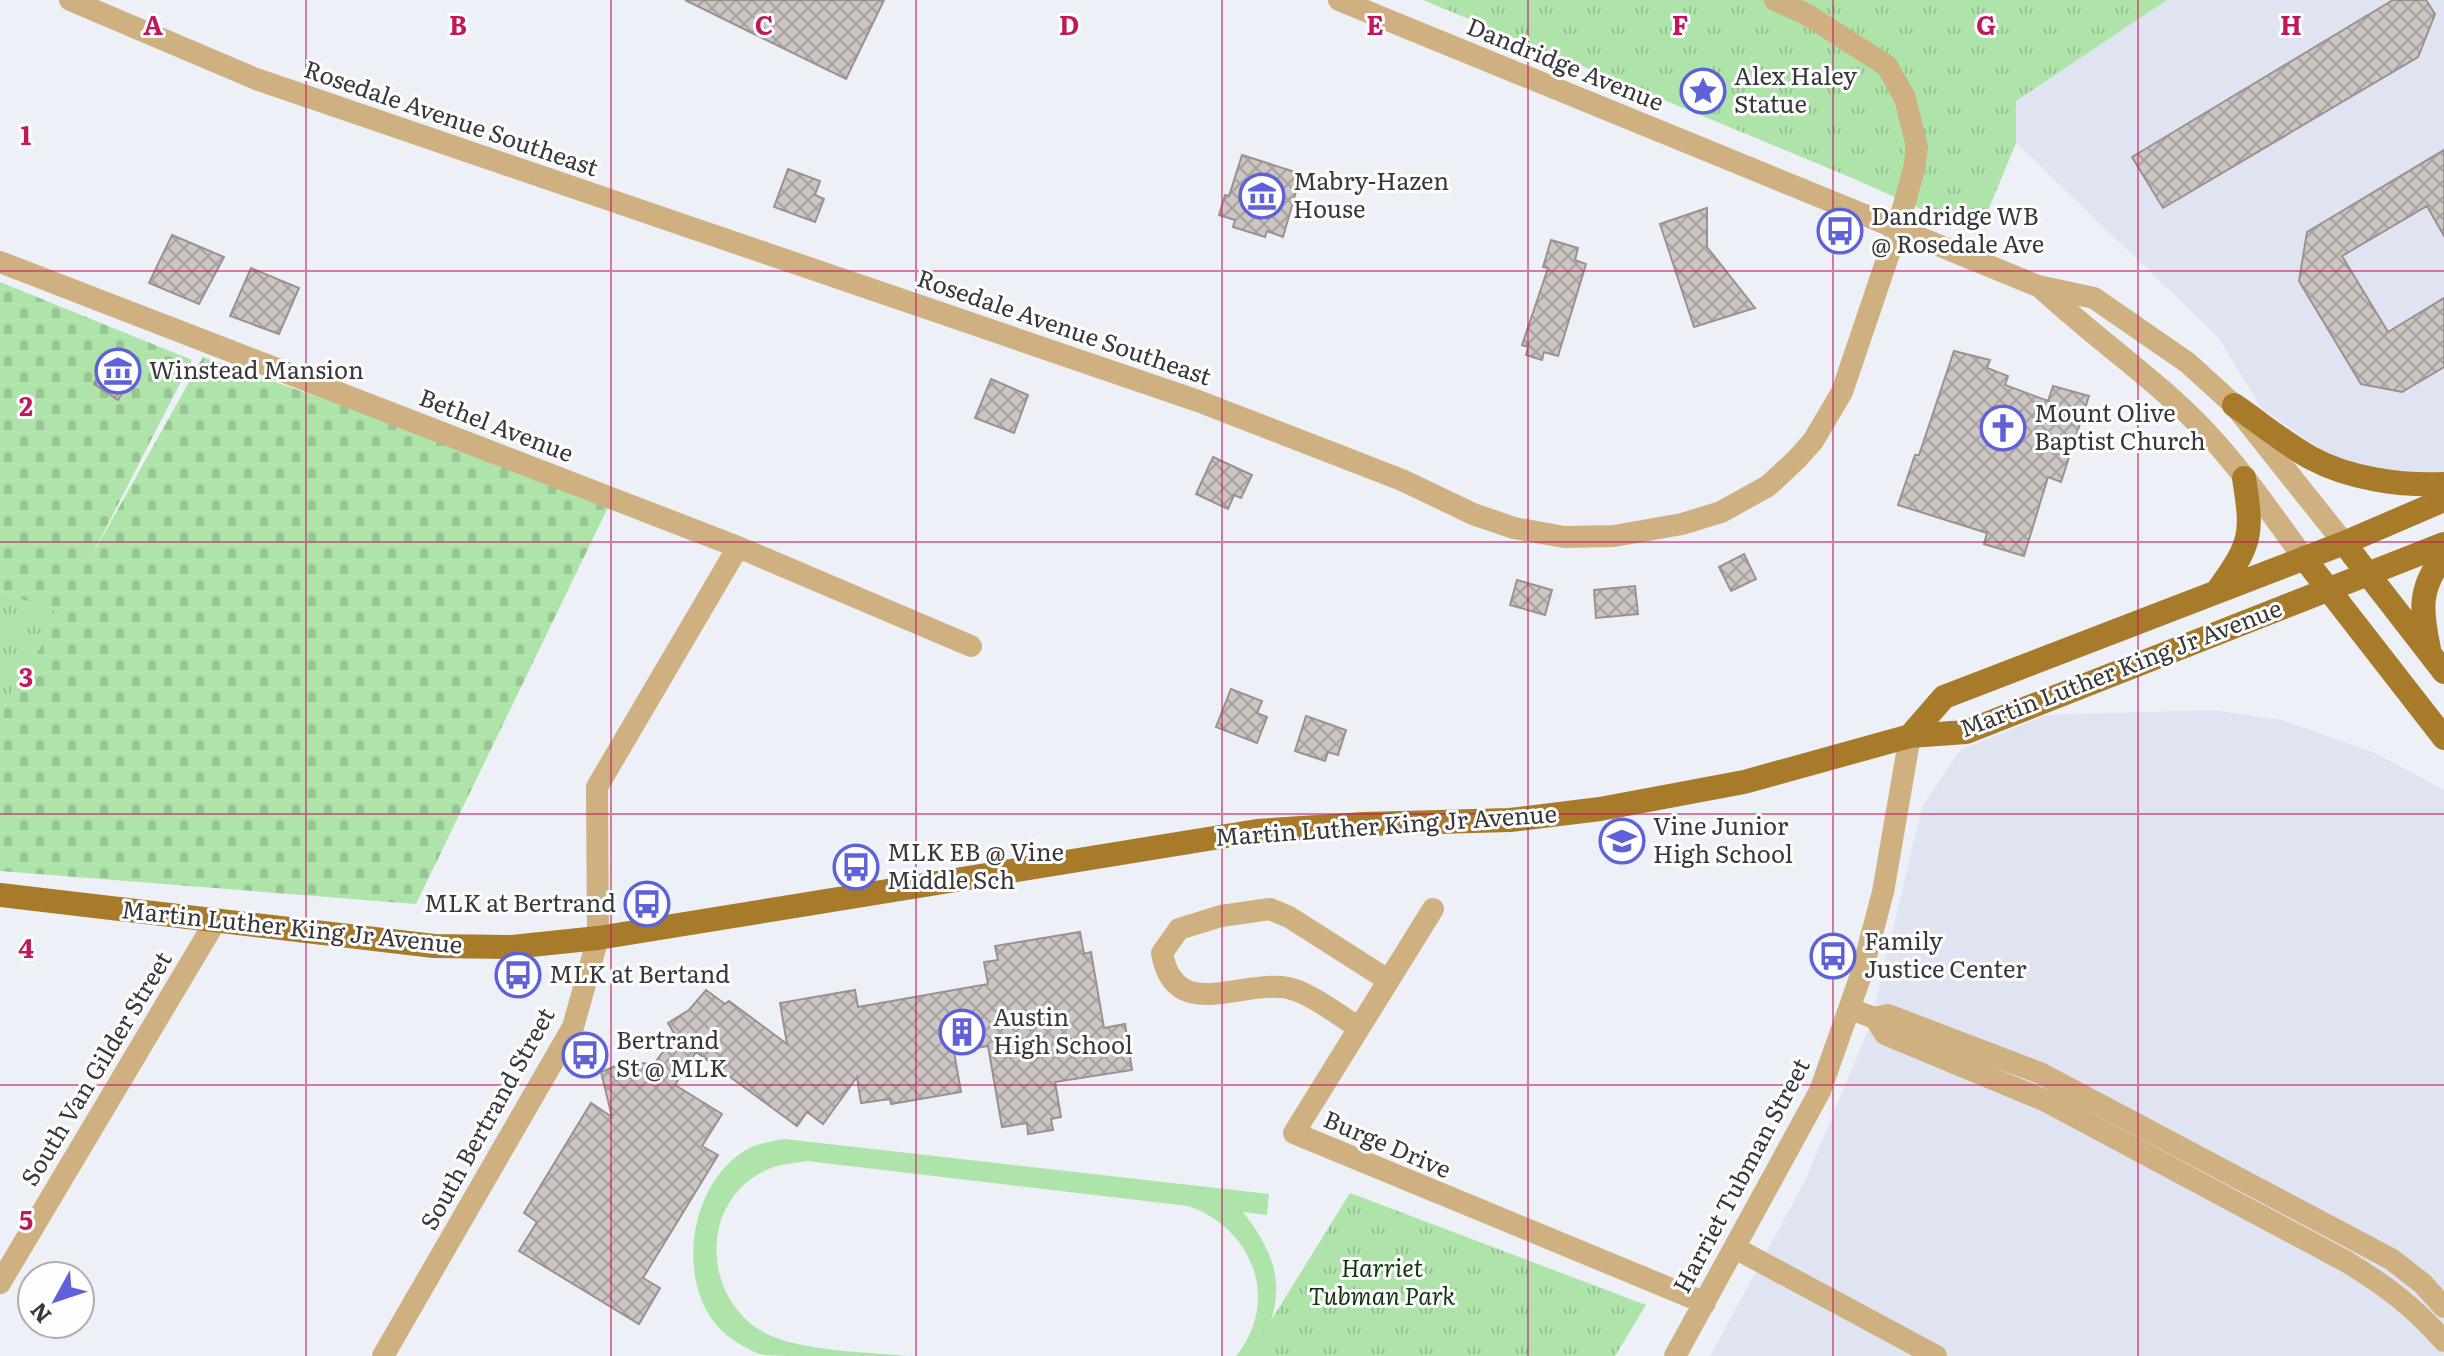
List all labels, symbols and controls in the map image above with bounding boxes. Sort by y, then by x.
text: A [143,4,163,43]
text: B [449,4,467,43]
text: C [755,4,773,43]
text: D [1059,4,1079,43]
text: E [1366,4,1384,43]
text: F [1672,4,1688,43]
text: G [1976,4,1996,43]
text: H [2280,4,2302,43]
street label: Dandridge Avenue [1462,7,1670,118]
street label: Rosedale Avenue Southeast [300,50,604,184]
place label: Alex Haley Statue [1734,57,1857,120]
place icon: Alex Haley Statue [1679,67,1727,115]
text: 1 [21,114,32,153]
place label: Mabry-Hazen House [1293,162,1449,225]
museum icon: Mabry-Hazen House [1238,172,1286,220]
place label: Dandridge WB @ Rosedale Ave [1871,197,2044,260]
bus stop icon: Dandridge WB @ Rosedale Ave [1816,207,1864,255]
street label: Rosedale Avenue Southeast [913,259,1217,393]
museum icon: Winstead Mansion [94,347,142,395]
place label: Winstead Mansion [149,351,364,386]
street label: Bethel Avenue [415,378,579,469]
text: 2 [19,385,33,424]
place label: Mount Olive Baptist Church [2034,394,2206,457]
church icon: Mount Olive Baptist Church [1979,404,2027,452]
street label: Martin Luther King Jr Avenue [1954,589,2286,744]
text: 3 [19,656,33,695]
street label: Martin Luther King Jr Avenue [1214,794,1558,853]
place label: Vine Junior High School [1653,807,1793,870]
school or university icon: Vine Junior High School [1598,817,1646,865]
place label: MLK EB @ Vine Middle Sch [887,833,1064,896]
bus stop icon: MLK EB @ Vine Middle Sch [832,843,880,891]
bus stop icon: MLK at Bertrand [623,880,671,928]
place label: MLK at Bertrand [424,884,616,919]
street label: Martin Luther King Jr Avenue [120,890,464,961]
place label: Family Justice Center [1864,922,2027,985]
text: 4 [18,927,34,966]
bus stop icon: Family Justice Center [1809,932,1857,980]
street label: South Van Gilder Street [11,944,179,1192]
bus stop icon: MLK at Bertand [494,951,542,999]
place label: MLK at Bertand [549,955,730,990]
place label: Austin High School [993,998,1133,1061]
street label: South Bertrand Street [410,1000,562,1235]
building icon: Austin High School [938,1008,986,1056]
place label: Bertrand St @ MLK [616,1021,727,1084]
bus stop icon: Bertrand St @ MLK [561,1031,609,1079]
street label: Harriet Tubman Street [1663,1051,1817,1299]
street label: Burge Drive [1319,1100,1457,1185]
text: 5 [19,1199,33,1238]
park label: Harriet Tubman Park [1309,1249,1456,1312]
north arrow [16,1260,96,1340]
text: N [21,1296,58,1331]

